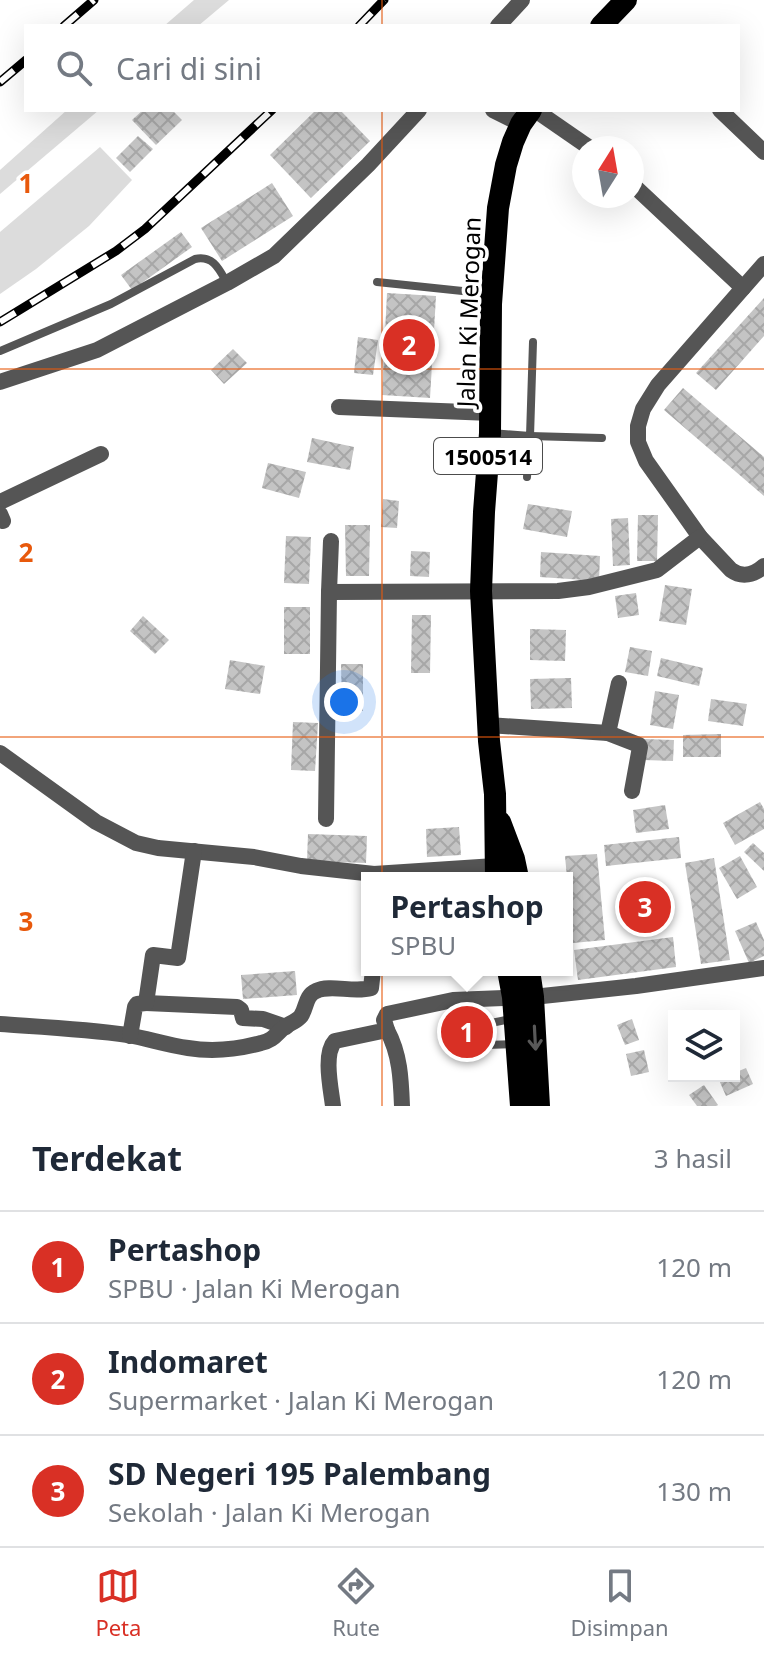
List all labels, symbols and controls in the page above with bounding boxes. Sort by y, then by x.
search box [24,24,740,112]
icon: search [52,46,96,90]
text: Cari di sini [116,48,262,89]
north arrow [572,136,644,208]
text: 1 [19,165,33,201]
street label: Jalan Ki Merogan [448,216,488,410]
pin: 2 [383,315,435,375]
road number: 1500514 [434,438,542,474]
text: 2 [19,534,34,570]
your location [324,682,364,722]
popup [361,872,573,976]
pin: 3 [619,877,671,937]
text: Pertashop [390,886,544,927]
text: 3 [19,903,33,939]
text: SPBU [390,927,456,963]
pin: 1 [441,1002,493,1062]
map controls [668,1010,740,1082]
button: layers [668,1010,740,1082]
one-way arrow [528,1024,543,1051]
text: Terdekat [32,1135,182,1181]
text: 3 hasil [654,1140,732,1176]
text: Pertashop [108,1229,261,1270]
text: 1 [51,1249,65,1285]
text: 120 m [656,1249,732,1285]
text: SPBU · Jalan Ki Merogan [108,1270,401,1306]
text: Indomaret [108,1341,268,1382]
text: 2 [51,1361,65,1397]
text: 120 m [656,1361,732,1397]
text: Supermarket · Jalan Ki Merogan [108,1382,494,1418]
text: SD Negeri 195 Palembang [108,1453,491,1494]
text: 3 [51,1473,65,1509]
text: 130 m [656,1473,732,1509]
text: Sekolah · Jalan Ki Merogan [108,1494,431,1530]
tab: Peta [95,1564,141,1642]
tab: Rute [332,1564,380,1642]
tab: Disimpan [571,1564,669,1642]

